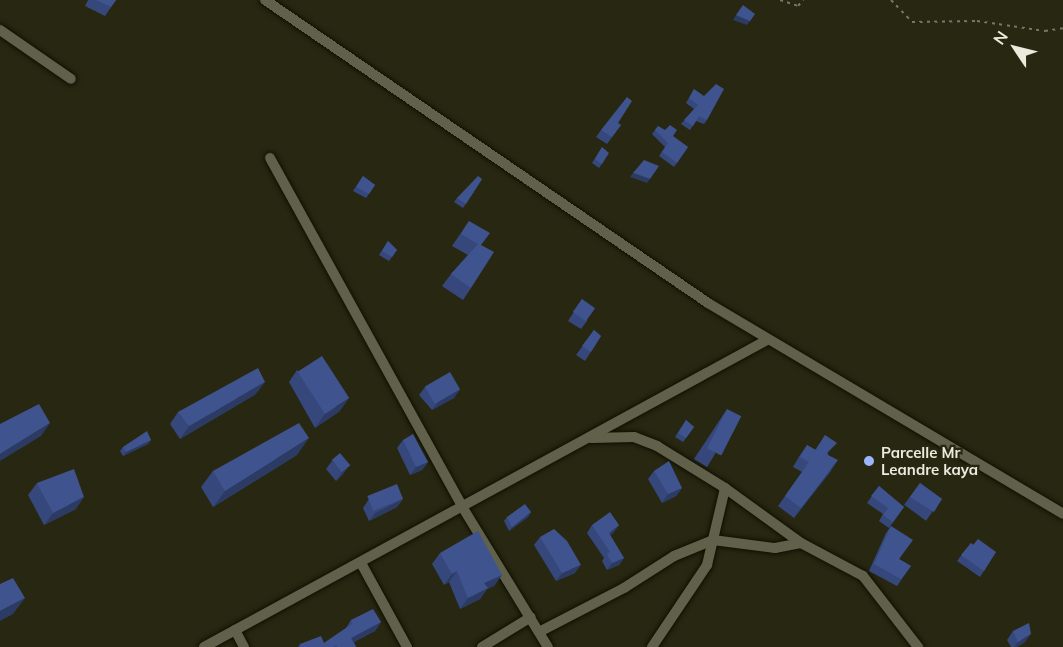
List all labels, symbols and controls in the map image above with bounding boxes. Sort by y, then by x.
north arrow [985,18,1045,78]
text: N [989,27,1012,48]
place label: Parcelle Mr Leandre kaya [881,443,978,478]
marker: Parcelle Mr Leandre kaya [862,454,876,468]

